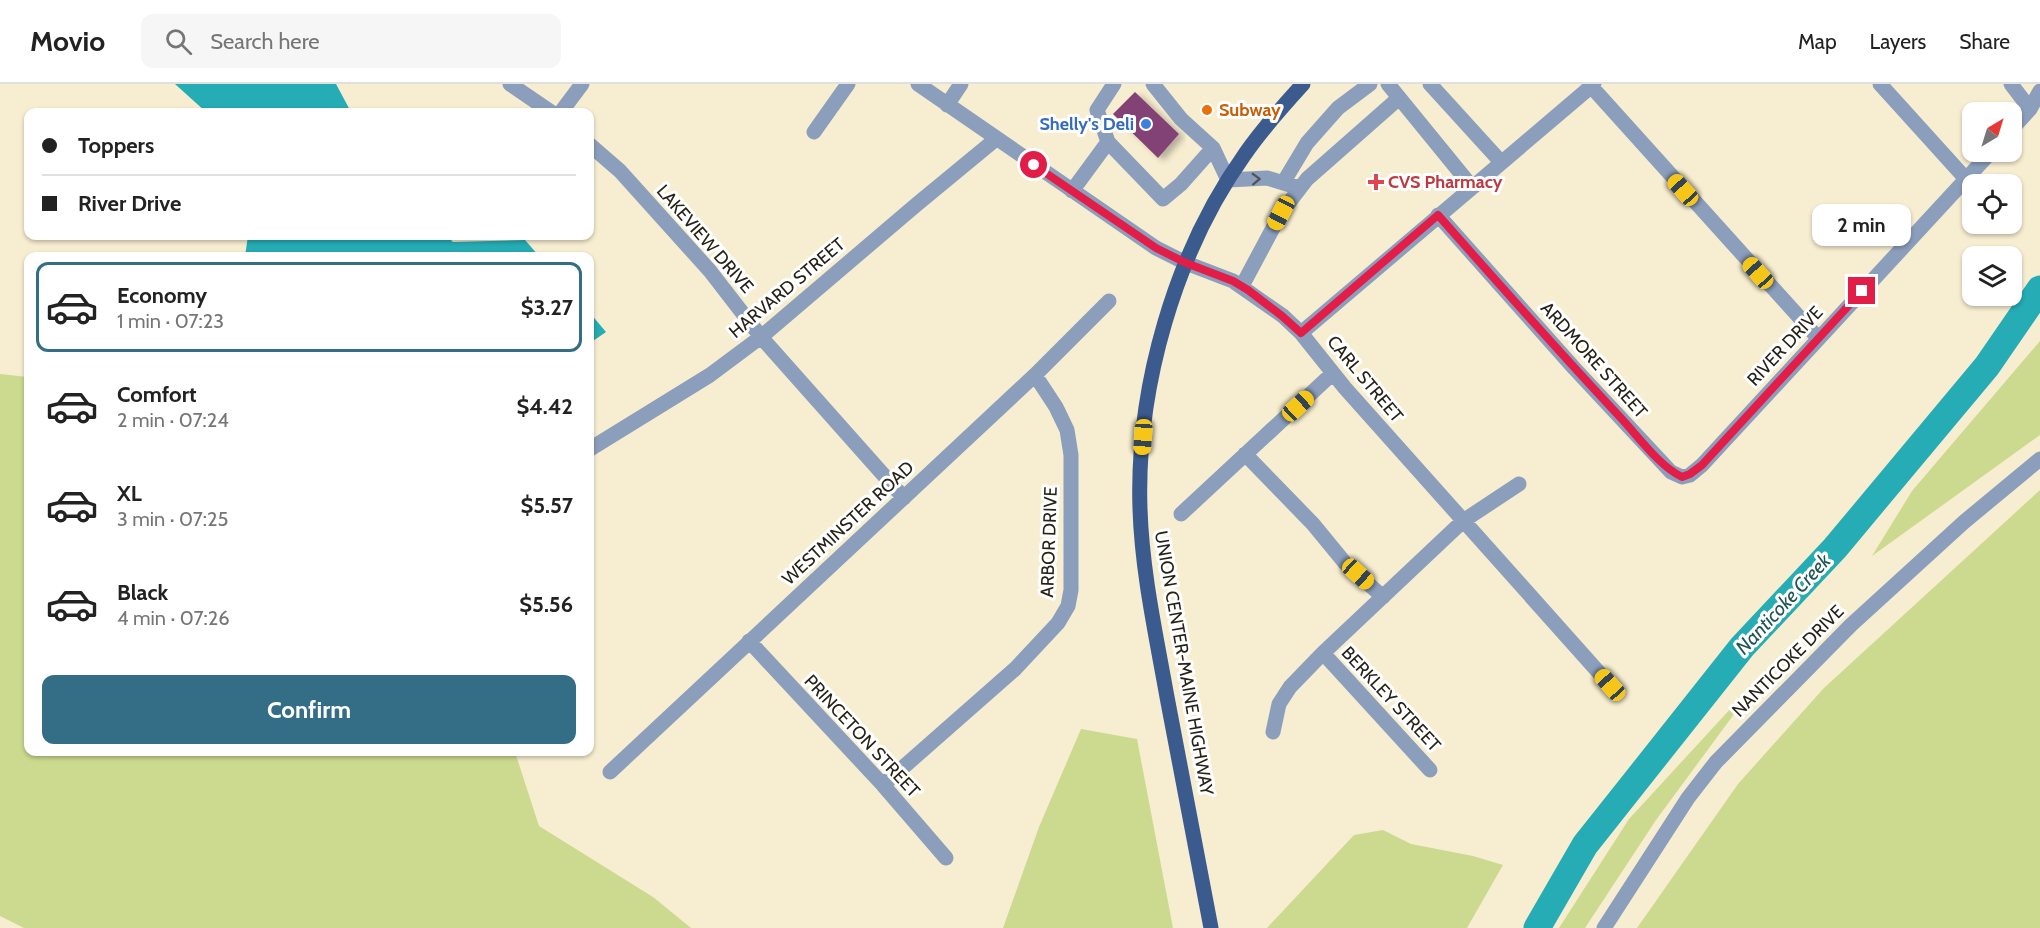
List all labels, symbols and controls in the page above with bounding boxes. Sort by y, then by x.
search box [141,14,561,68]
text: Movio [30,24,105,58]
icon: search [162,25,195,58]
text: Search here [210,28,320,55]
text: Map [1798,29,1837,54]
text: Layers [1870,29,1926,54]
text: Share [1959,29,2010,54]
place label: Subway [1219,99,1281,121]
north arrow [1962,102,2022,162]
map controls [1962,102,2022,306]
marker: Subway [1200,103,1214,117]
place label: Shelly's Deli [1039,113,1134,135]
marker: Shelly's Deli [1139,117,1153,131]
text: Toppers [78,132,154,159]
route start [1020,151,1047,178]
place label: CVS Pharmacy [1388,171,1503,193]
car [1664,171,1702,209]
one-way arrow [1251,172,1260,185]
button: locate [1962,174,2022,234]
marker: CVS Pharmacy [1369,175,1383,189]
street label: LAKEVIEW DRIVE [652,180,758,298]
text: River Drive [78,190,181,217]
car [1265,193,1297,233]
callout: 2 min [1812,204,1912,246]
text: 2 min [1837,213,1886,237]
street label: HARVARD STREET [725,233,850,343]
button: layers [1962,246,2022,306]
car [1739,254,1777,292]
route end [1848,277,1875,304]
icon: car [45,280,99,334]
text: Economy [117,282,207,309]
text: $3.27 [521,294,573,321]
street label: ARDMORE STREET [1536,297,1652,423]
street label: RIVER DRIVE [1743,302,1827,390]
text: 1 min · 07:23 [117,309,224,333]
street label: CARL STREET [1322,331,1408,427]
icon: car [45,379,99,433]
text: Comfort [117,381,196,408]
car [1279,387,1317,425]
text: $4.42 [516,393,573,420]
text: 2 min · 07:24 [117,408,229,432]
car [1133,418,1153,456]
street label: WESTMINSTER ROAD [778,456,918,590]
icon: car [45,478,99,532]
text: XL [117,480,142,507]
street label: ARBOR DRIVE [1036,486,1062,598]
text: $5.57 [521,492,573,519]
text: 3 min · 07:25 [117,507,228,531]
street label: UNION CENTER-MAINE HIGHWAY [1150,529,1218,798]
water label: Nanticoke Creek [1730,548,1837,659]
car [1339,555,1377,593]
icon: car [45,577,99,631]
text: Black [117,579,168,606]
text: $5.56 [519,591,573,618]
street label: NANTICOKE DRIVE [1728,601,1848,721]
text: 4 min · 07:26 [117,606,230,630]
street label: BERKLEY STREET [1337,642,1446,756]
car [1591,666,1629,704]
street label: PRINCETON STREET [799,670,925,802]
button: Confirm [42,675,576,744]

